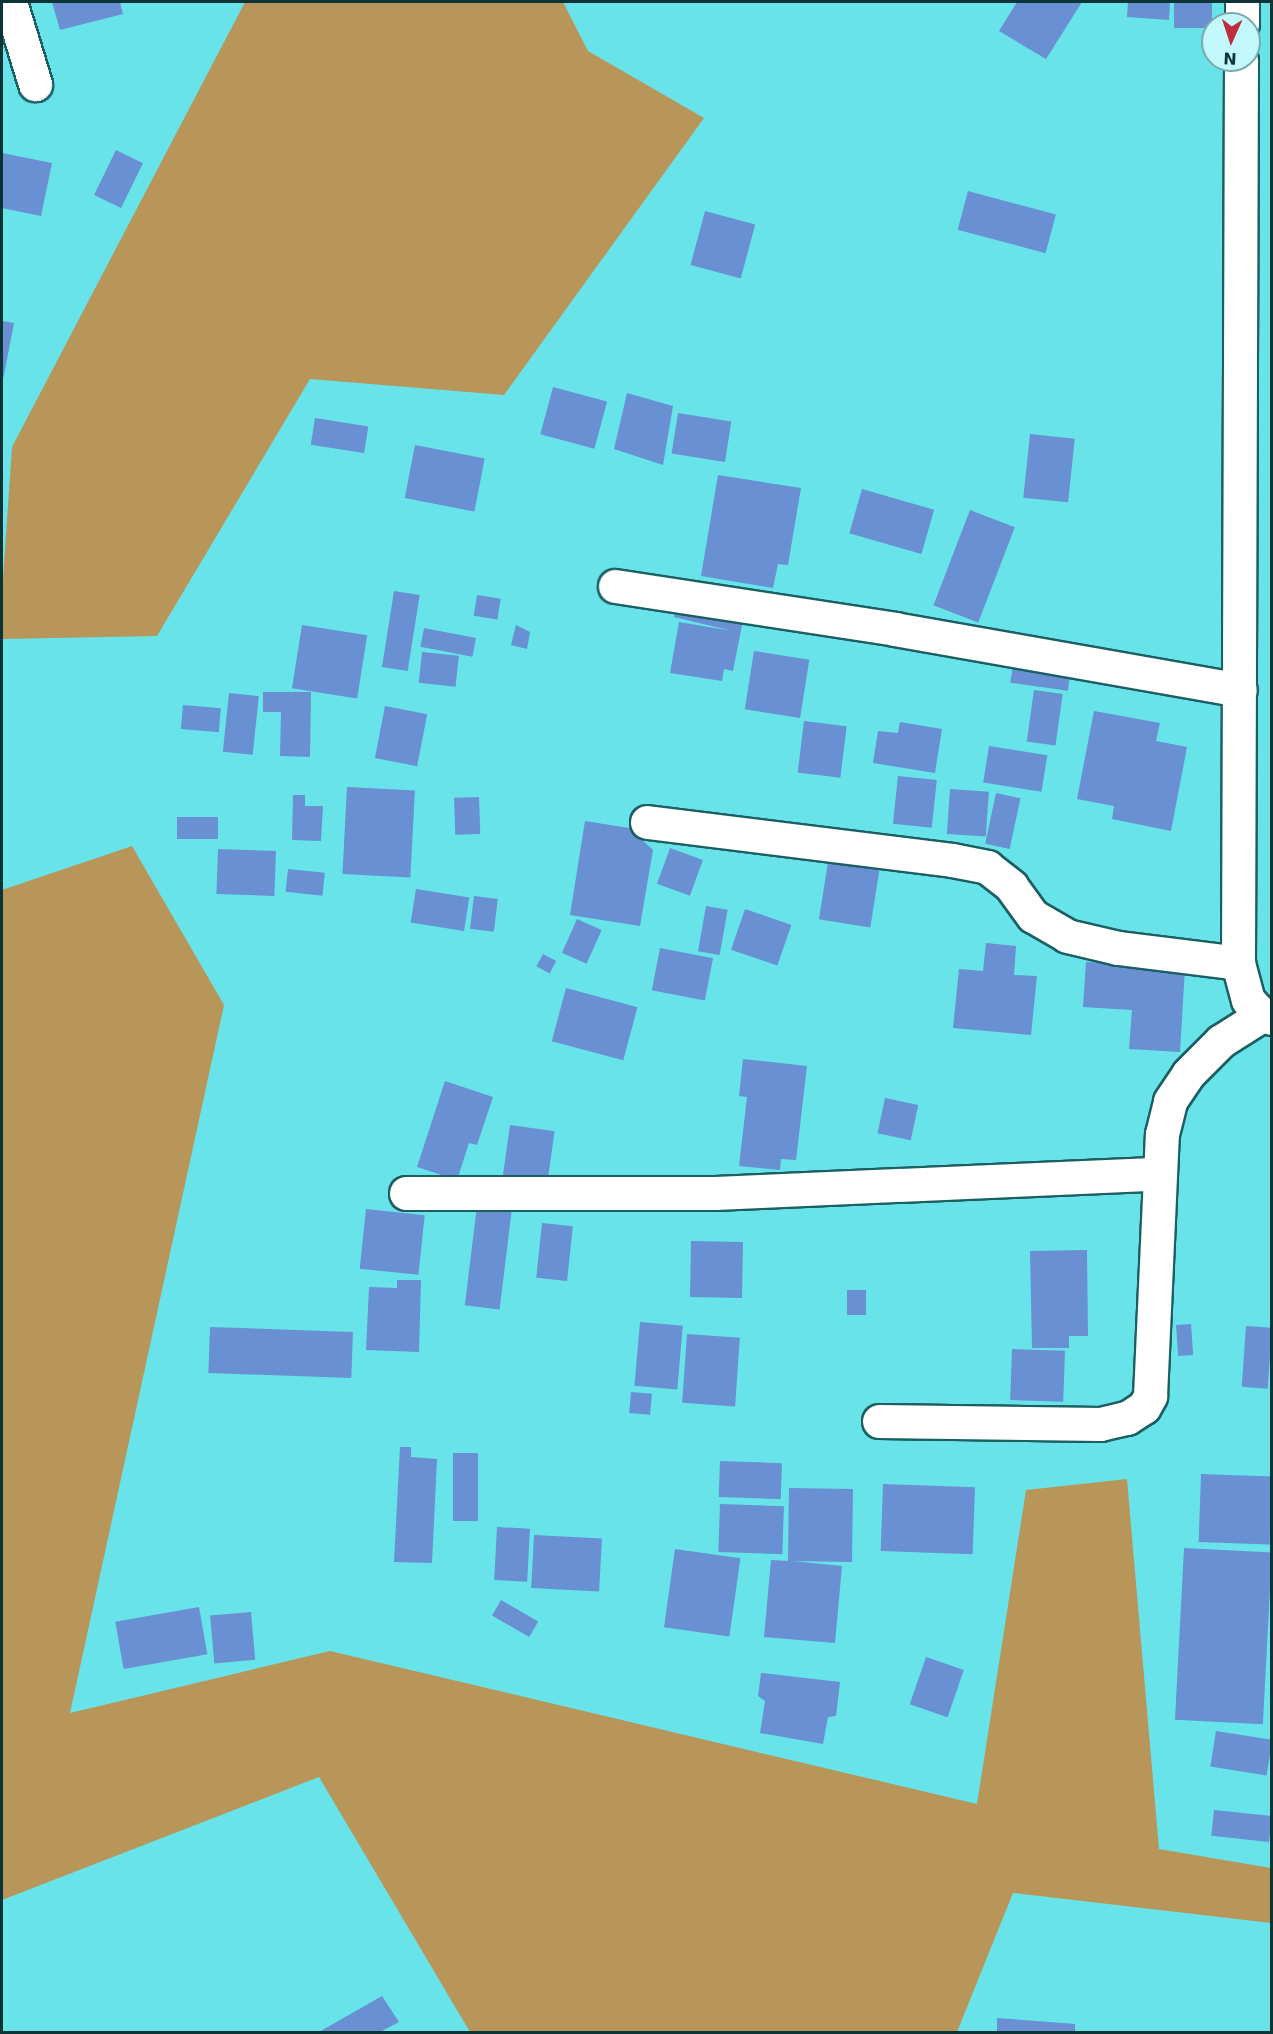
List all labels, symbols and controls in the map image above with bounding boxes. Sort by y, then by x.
north arrow [1201,12,1261,72]
text: N [1223,49,1237,68]

